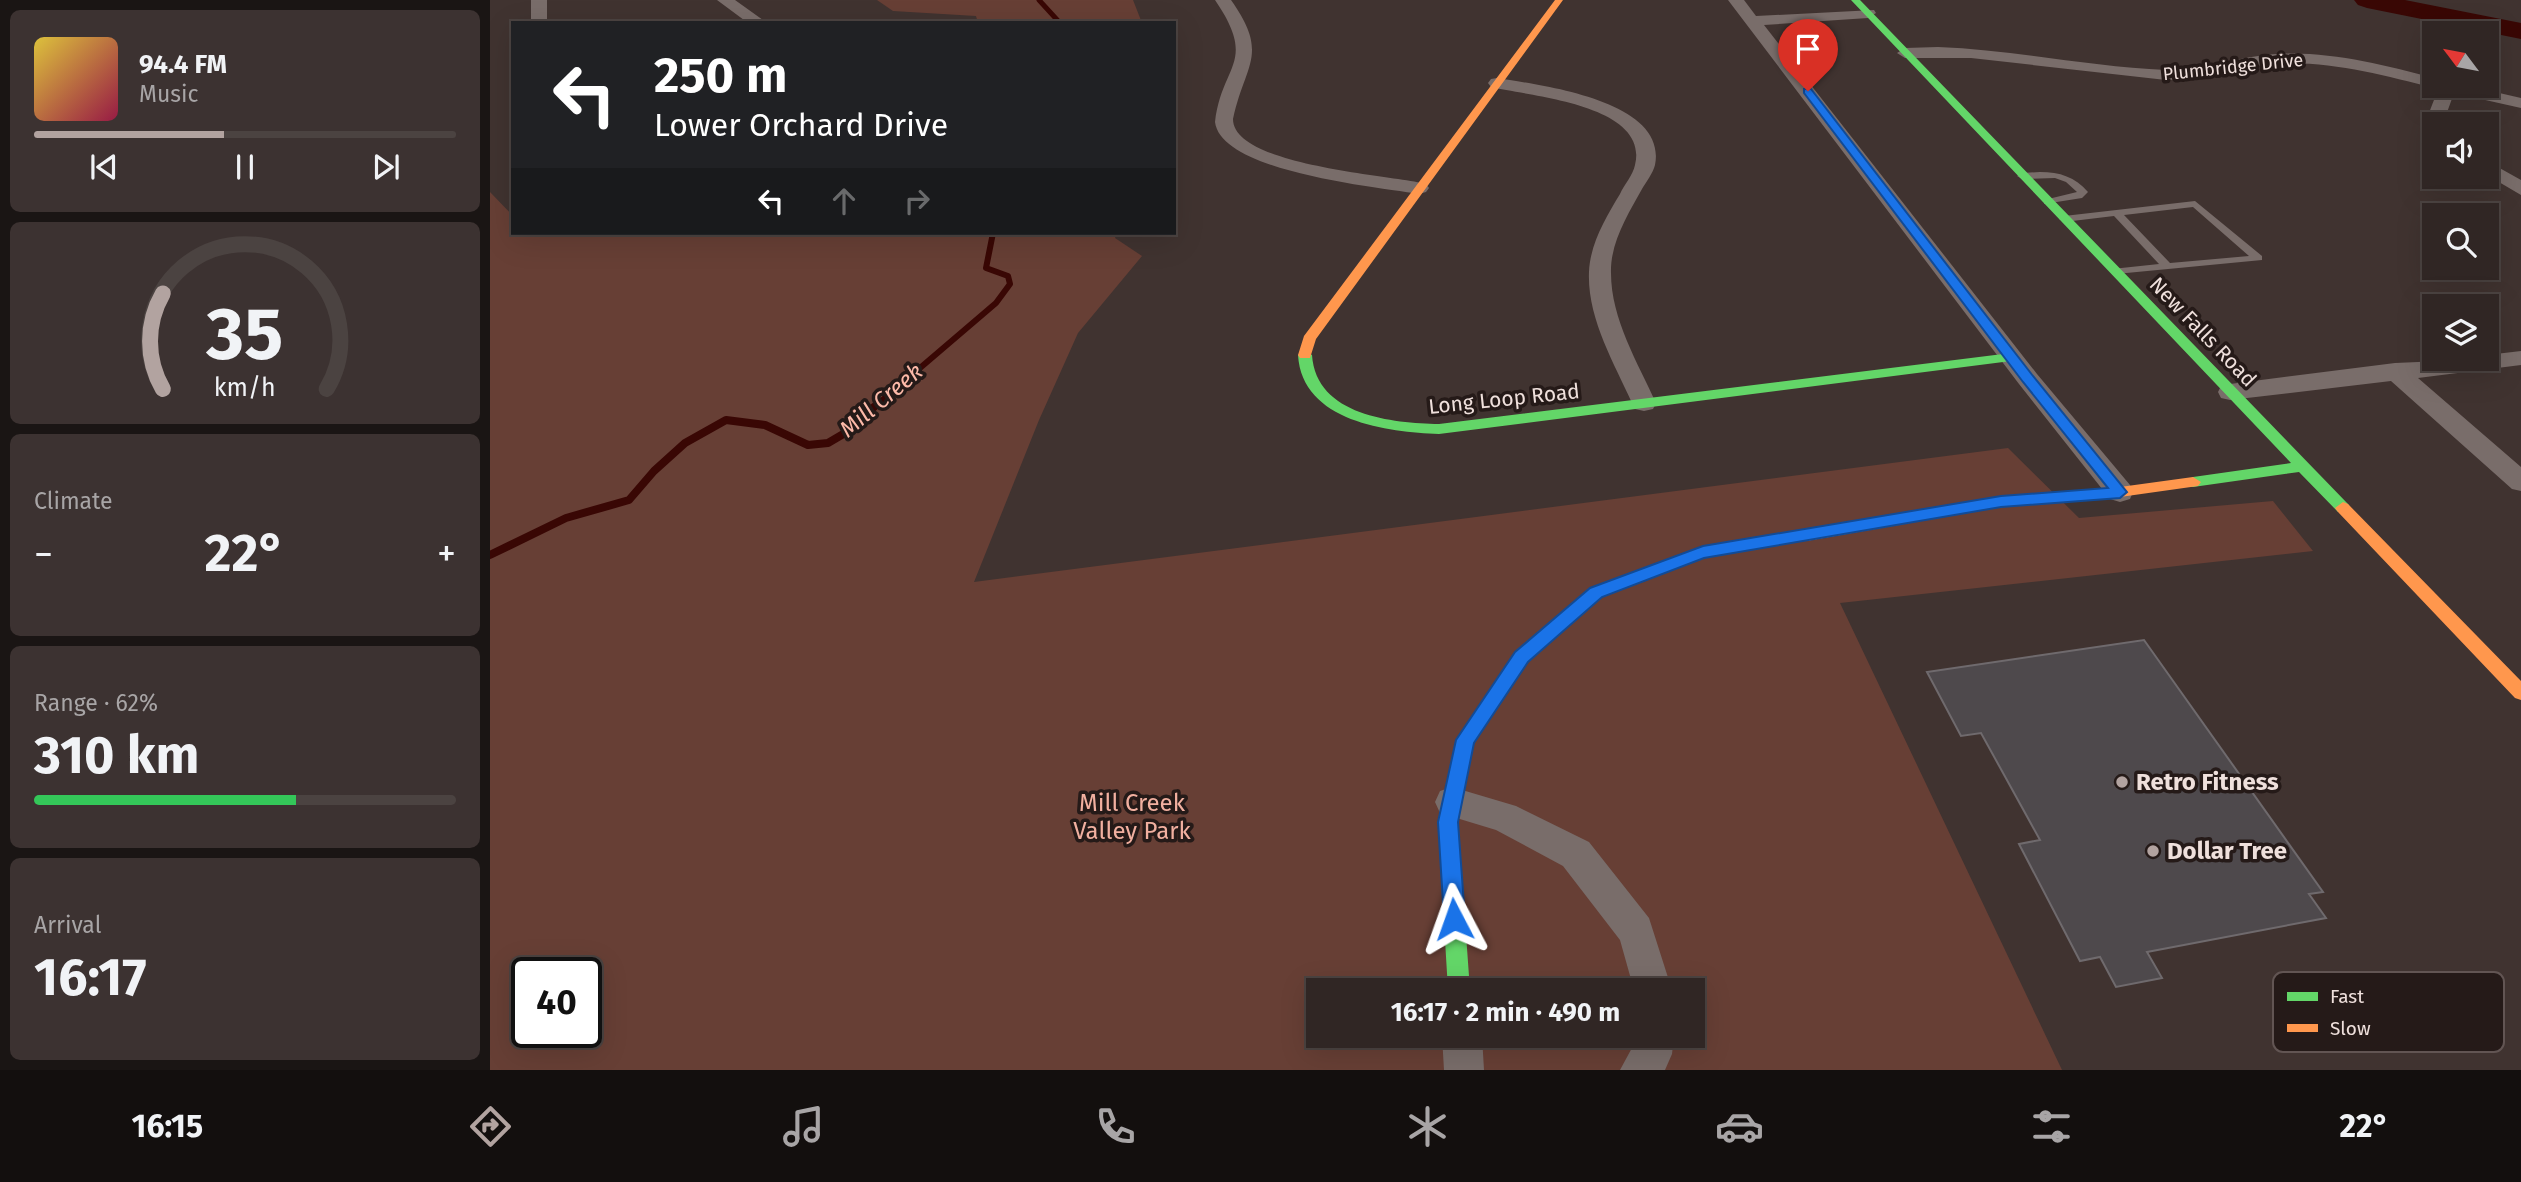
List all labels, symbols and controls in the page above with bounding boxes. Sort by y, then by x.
pin [1778,19,1838,91]
north arrow [2422,21,2499,98]
map controls [2422,21,2499,371]
icon: arrive [1789,30,1827,68]
text: 250 m [654,46,787,105]
text: 94.4 FM [139,49,227,80]
icon: left [539,49,630,140]
street label: Plumbridge Drive [2162,49,2304,85]
text: Music [139,80,199,108]
text: Lower Orchard Drive [654,106,948,144]
button: sound [2422,112,2499,189]
icon: previous [85,148,123,186]
icon: pause [226,148,264,186]
icon: next [367,148,405,186]
icon: left [752,182,790,220]
icon: ahead [825,182,863,220]
icon: right [898,182,936,220]
button: search [2422,203,2499,280]
street label: New Falls Road [2144,272,2262,392]
text: 35 [206,291,283,378]
button: layers [2422,294,2499,371]
water label: Mill Creek [834,357,928,443]
text: km/h [214,373,276,403]
street label: Long Loop Road [1427,378,1581,420]
text: Climate [34,487,113,515]
text: 22° [205,522,285,585]
text: − [34,531,53,577]
text: + [437,531,456,577]
text: Range · 62% [34,689,158,717]
text: 310 km [34,724,199,787]
place label: Retro Fitness [2136,768,2279,796]
marker: Retro Fitness [2114,774,2130,790]
park label: Mill Creek Valley Park [1073,789,1191,845]
place label: Dollar Tree [2167,837,2287,865]
marker: Dollar Tree [2145,843,2161,859]
position arrow [1417,882,1491,956]
text: Arrival [34,911,101,939]
text: 16:17 [34,946,147,1009]
speed limit sign: 40 [511,957,602,1048]
legend [2273,972,2504,1052]
text: Fast [2330,985,2364,1008]
text: 16:17 · 2 min · 490 m [1391,997,1620,1028]
text: Slow [2330,1017,2371,1040]
icon: directions [466,1102,515,1151]
icon: music [779,1102,828,1151]
icon: phone [1091,1102,1140,1151]
icon: climate [1403,1102,1452,1151]
icon: car [1715,1102,1764,1151]
icon: filters [2027,1102,2076,1151]
text: 16:15 [132,1107,203,1145]
text: 22° [2340,1107,2389,1145]

